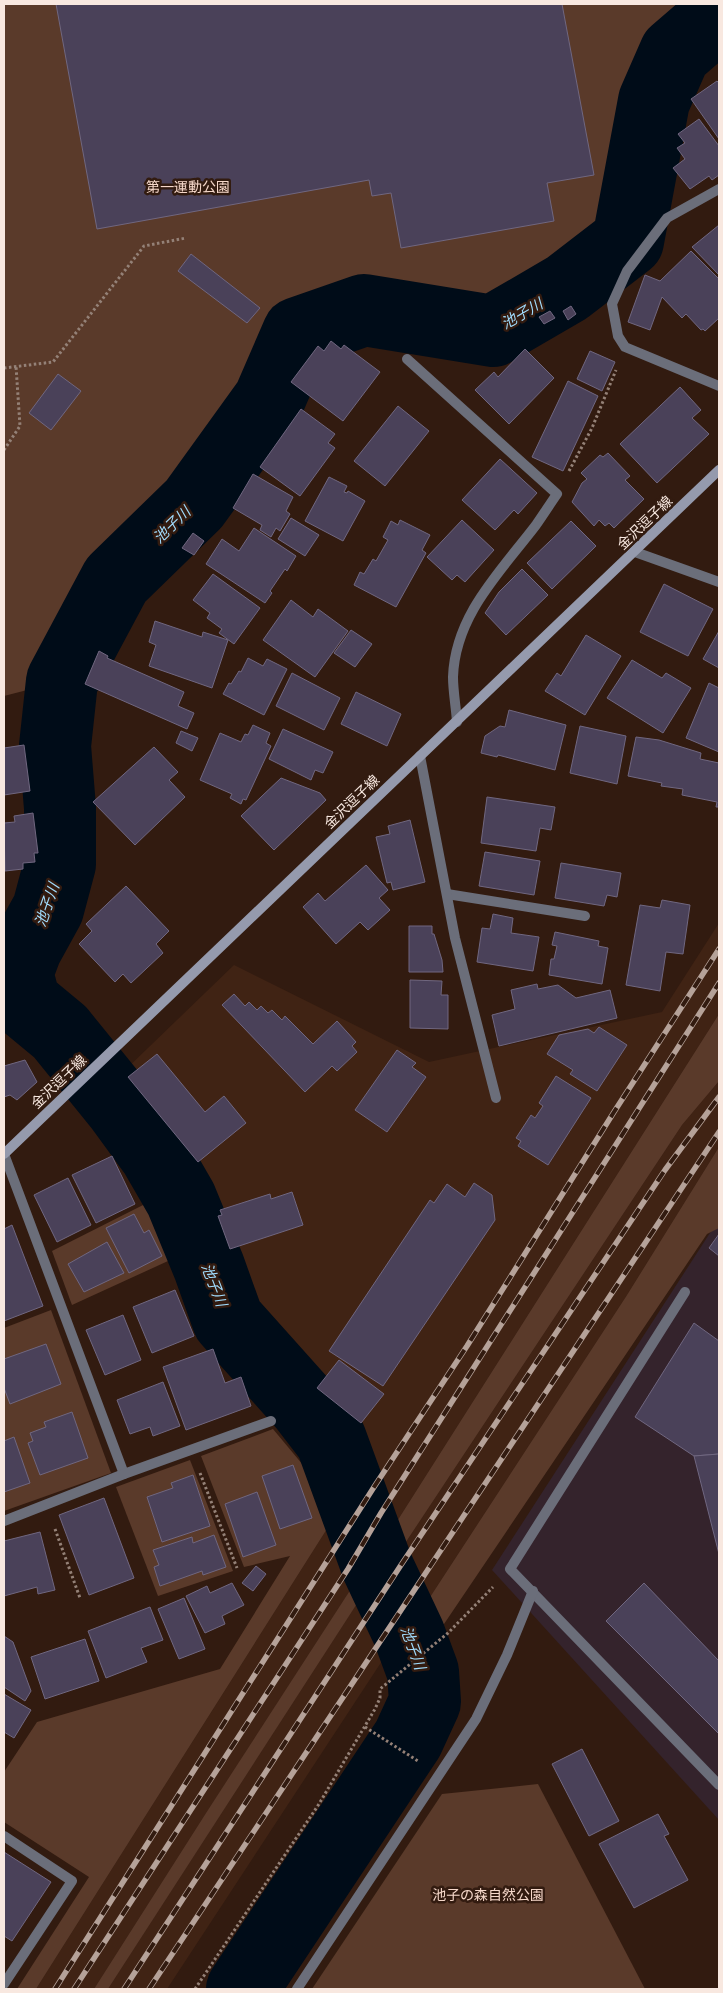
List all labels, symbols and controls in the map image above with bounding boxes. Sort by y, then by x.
park label: 第一運動公園 [146,179,230,196]
water label: 池子川 [498,294,548,333]
street label: 金沢逗子線 [614,493,676,553]
water label: 池子川 [150,502,196,547]
street label: 金沢逗子線 [321,772,383,832]
water label: 池子川 [31,879,63,929]
street label: 金沢逗子線 [28,1052,90,1112]
water label: 池子川 [198,1261,231,1311]
water label: 池子川 [397,1624,430,1674]
park label: 池子の森自然公園 [432,1887,544,1904]

